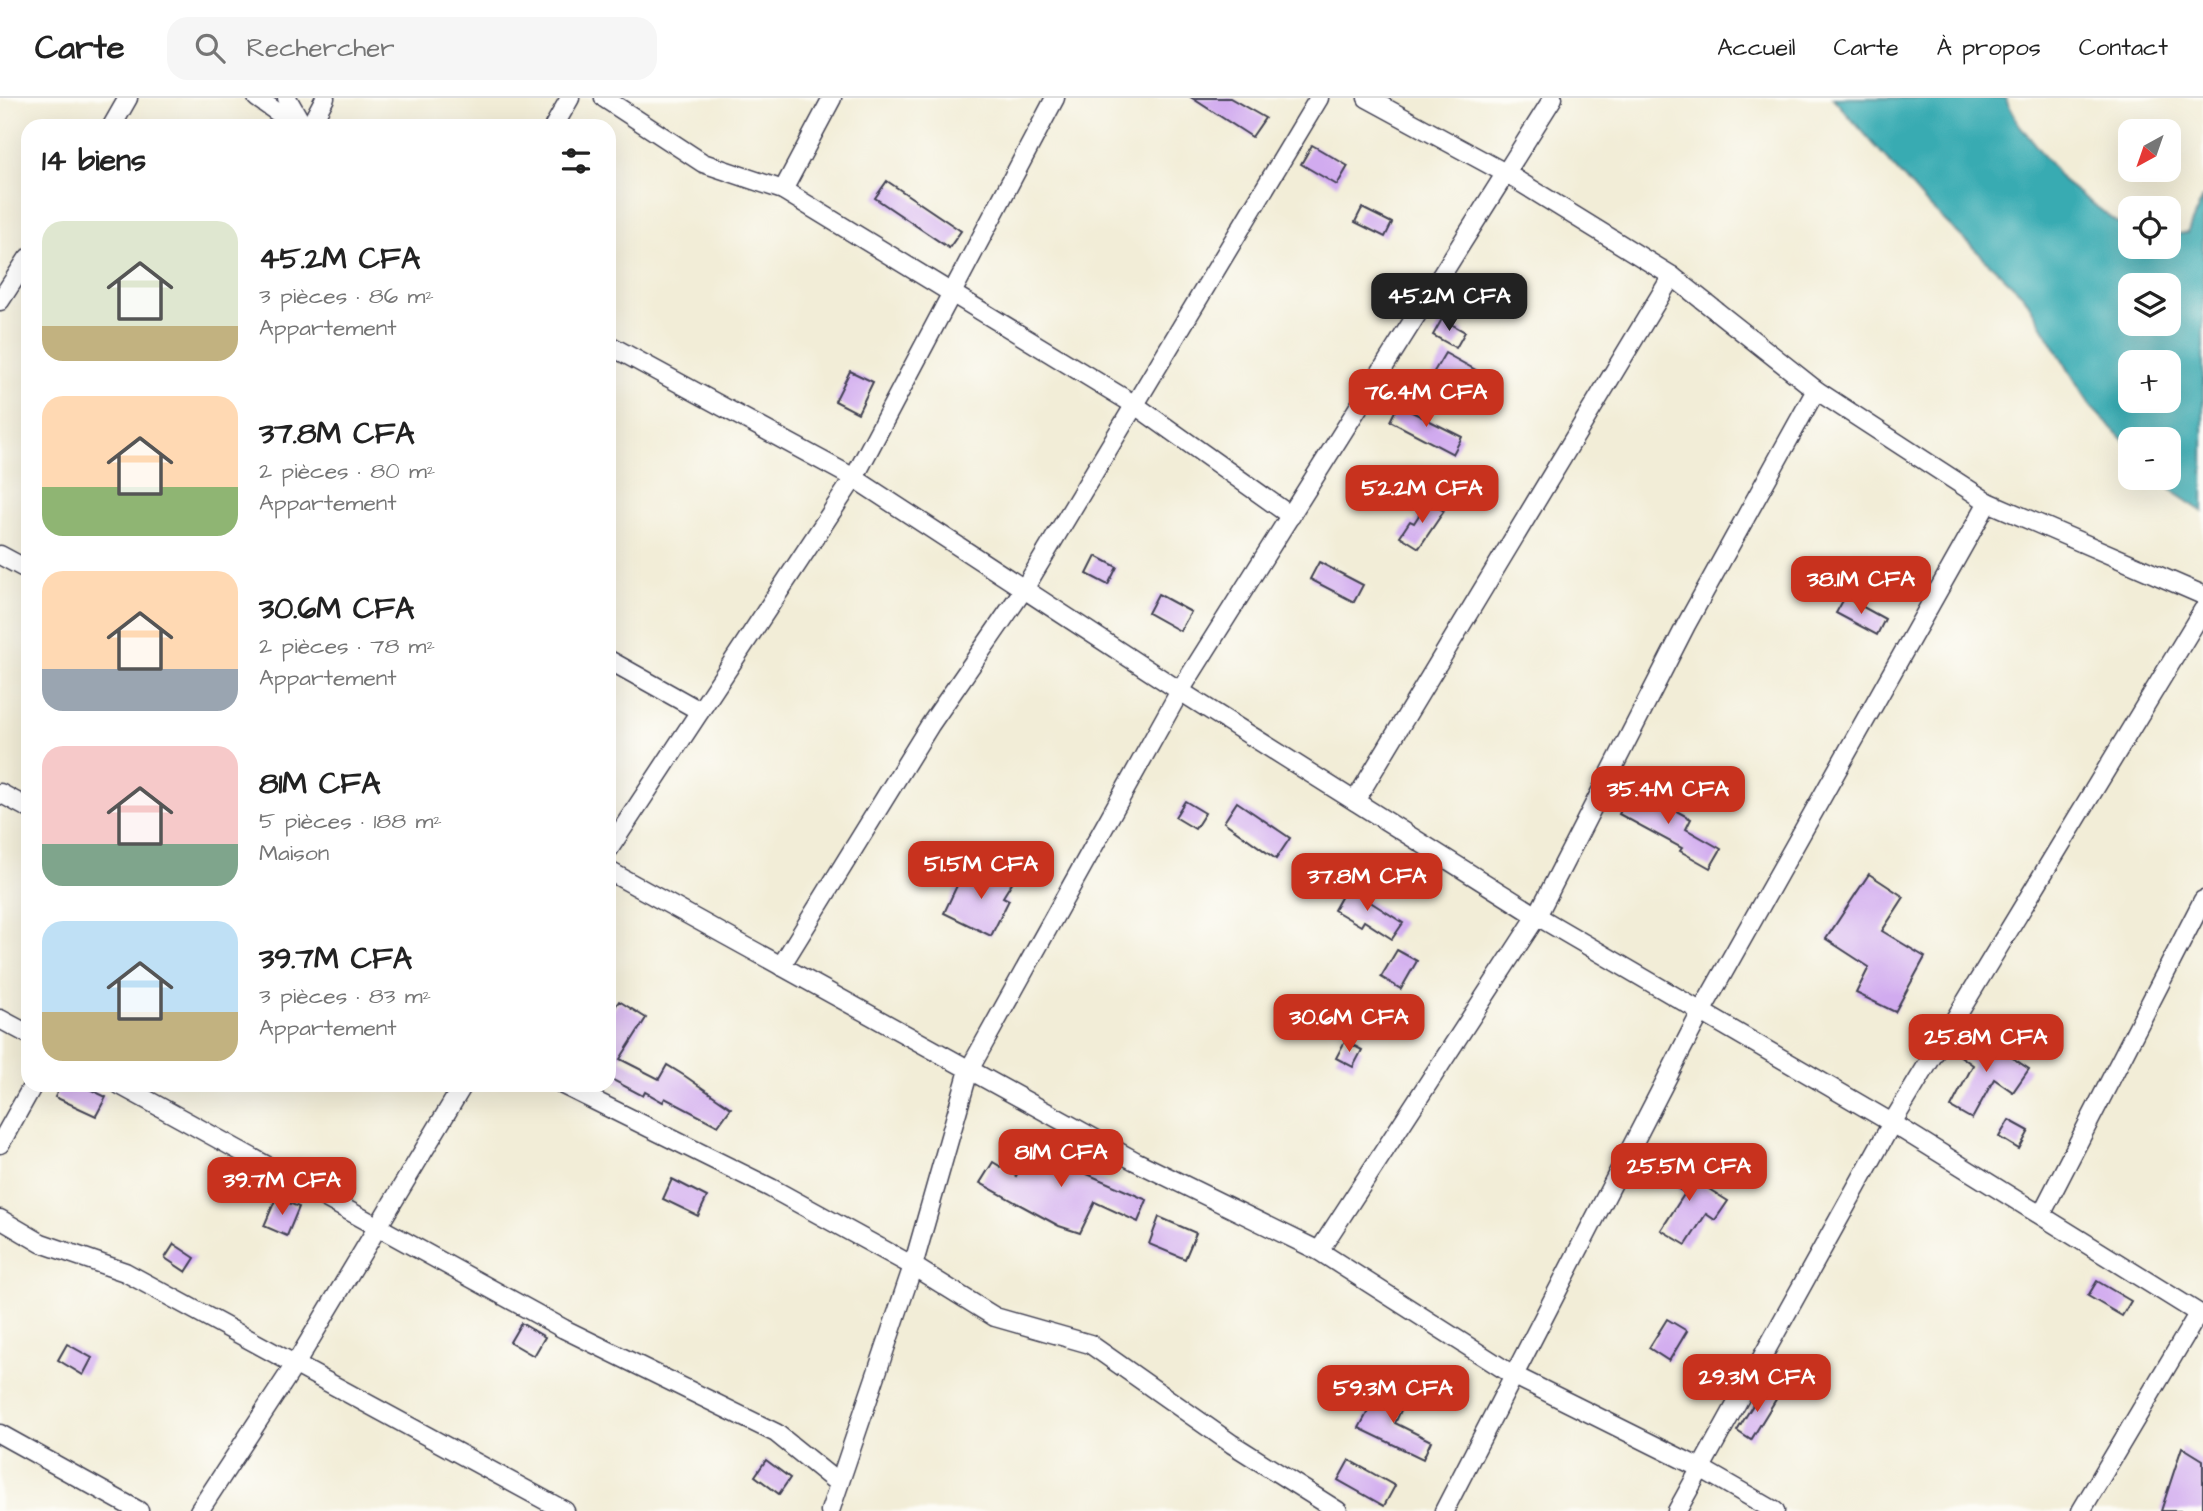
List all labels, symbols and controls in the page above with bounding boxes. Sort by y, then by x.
search box [167,17,657,80]
text: Carte [35,25,125,71]
icon: search [191,29,229,67]
text: Rechercher [247,30,395,66]
text: Accueil [1717,31,1796,65]
text: Carte [1834,31,1899,65]
text: À propos [1937,31,2041,65]
text: Contact [2079,31,2168,65]
north arrow [2118,119,2180,182]
map controls [2118,119,2181,490]
text: 14 biens [42,140,146,182]
icon: filters [557,142,595,180]
button: locate [2118,196,2181,259]
text: 45.2M CFA [259,238,420,280]
icon: home [98,249,182,333]
button: layers [2118,273,2181,336]
pin: 45.2M CFA [1369,274,1529,333]
text: 3 pièces · 86 m² [259,280,434,312]
text: 45.2M CFA [1387,280,1511,312]
text: Appartement [259,312,397,344]
button: + [2118,350,2181,413]
pin: 76.4M CFA [1346,370,1506,429]
text: 76.4M CFA [1365,376,1487,408]
text: 37.8M CFA [259,413,414,455]
icon: home [98,424,182,508]
button: − [2118,427,2181,490]
text: 2 pièces · 80 m² [259,455,435,487]
pin: 52.2M CFA [1342,466,1502,525]
text: 52.2M CFA [1361,472,1483,504]
text: Appartement [259,487,397,519]
pin: 38.1M CFA [1781,556,1941,616]
text: 38.1M CFA [1807,563,1915,595]
text: 30.6M CFA [259,588,414,630]
icon: home [98,599,182,683]
text: 2 pièces · 78 m² [259,630,435,662]
text: Appartement [259,662,397,694]
text: 81M CFA [259,763,380,805]
pin: 35.4M CFA [1588,766,1748,826]
text: 35.4M CFA [1607,773,1729,805]
icon: home [98,774,182,858]
text: 5 pièces · 188 m² [259,805,442,837]
text: Maison [259,837,329,869]
pin: 51.5M CFA [901,842,1061,901]
text: 51.5M CFA [924,848,1038,880]
pin: 37.8M CFA [1287,854,1447,913]
text: 37.8M CFA [1307,860,1427,892]
text: 39.7M CFA [259,938,412,980]
icon: home [98,949,182,1033]
text: 3 pièces · 83 m² [259,980,431,1012]
pin: 30.6M CFA [1269,995,1429,1054]
text: 30.6M CFA [1289,1001,1409,1033]
text: Appartement [259,1012,397,1044]
pin: 25.8M CFA [1906,1014,2066,1074]
text: 25.8M CFA [1925,1021,2047,1053]
pin: 81M CFA [996,1130,1126,1189]
text: 81M CFA [1014,1136,1108,1168]
pin: 25.5M CFA [1609,1144,1769,1203]
text: 25.5M CFA [1627,1150,1751,1182]
pin: 39.7M CFA [202,1158,362,1217]
text: 39.7M CFA [223,1164,341,1196]
pin: 29.3M CFA [1677,1354,1837,1414]
text: 29.3M CFA [1699,1361,1815,1393]
pin: 59.3M CFA [1313,1366,1473,1425]
text: 59.3M CFA [1333,1372,1453,1404]

